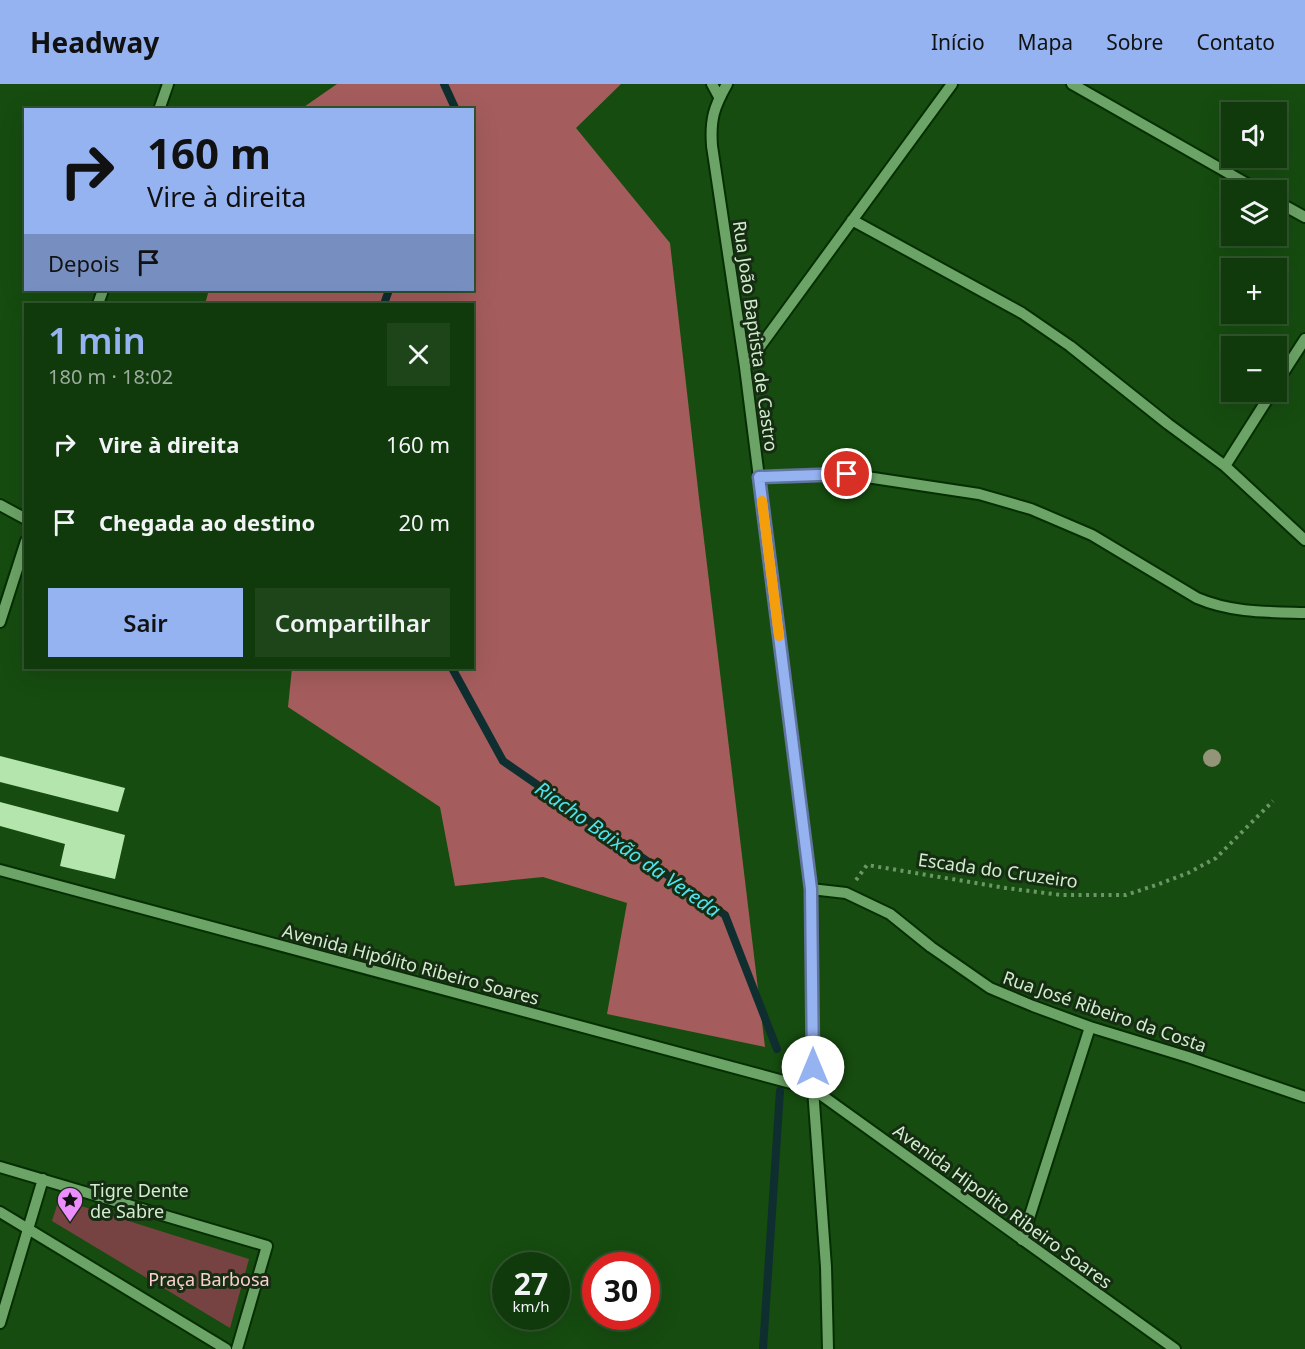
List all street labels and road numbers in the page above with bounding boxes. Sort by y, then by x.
street label: Rua João Baptista de Castro [728,219,784,453]
street label: Escada do Cruzeiro [917,847,1079,893]
street label: Avenida Hipólito Ribeiro Soares [280,918,542,1010]
street label: Rua José Ribeiro da Costa [1000,965,1210,1057]
street label: Avenida Hipolito Ribeiro Soares [889,1118,1117,1294]

